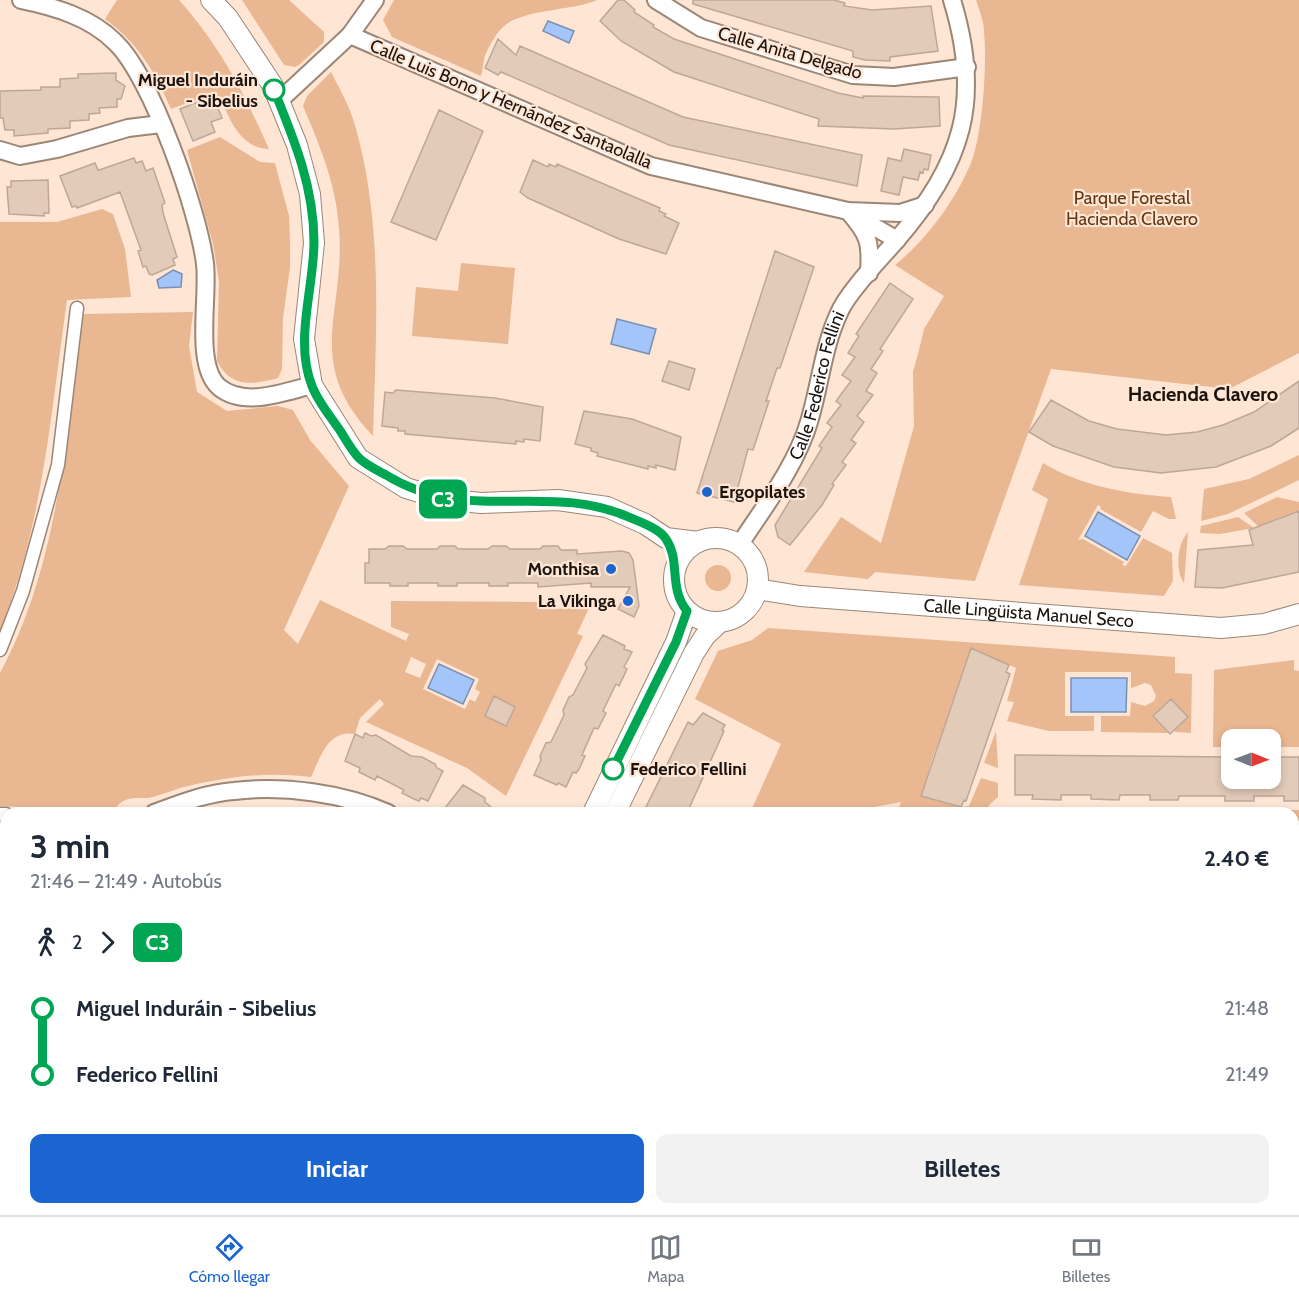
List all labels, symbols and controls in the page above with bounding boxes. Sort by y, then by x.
street label: Calle Anita Delgado [715,22,865,84]
street label: Calle Luis Bono y Hernández Santaolalla [367,34,656,174]
place label: Miguel Induráin - Sibelius [138,69,258,112]
marker: Miguel Induráin - Sibelius [263,79,285,101]
park label: Parque Forestal Hacienda Clavero [1066,187,1198,230]
street label: Calle Federico Fellini [784,307,849,464]
district label: Hacienda Clavero [1128,382,1278,406]
line badge: C3 [416,480,470,518]
place label: Ergopilates [719,481,806,503]
marker: Ergopilates [700,485,714,499]
text: C3 [431,487,455,512]
place label: Monthisa [527,558,599,580]
marker: Monthisa [604,562,618,576]
place label: La Vikinga [538,590,616,612]
marker: La Vikinga [621,594,635,608]
street label: Calle Lingüista Manuel Seco [923,594,1135,632]
north arrow [1221,729,1281,789]
map controls [1221,729,1281,789]
marker: Federico Fellini [602,758,624,780]
place label: Federico Fellini [630,758,746,780]
text: 3 min [30,826,110,866]
text: 2.40 € [1204,845,1269,872]
text: 21:46 – 21:49 · Autobús [30,869,222,893]
icon: walk [30,926,63,959]
icon: forward [91,926,124,959]
text: 2 [72,930,82,954]
text: C3 [145,930,170,955]
text: Miguel Induráin - Sibelius [76,995,316,1022]
text: 21:48 [1224,996,1269,1020]
text: Federico Fellini [76,1061,218,1088]
text: 21:49 [1225,1062,1269,1086]
button: Iniciar [30,1134,644,1203]
button: Billetes [656,1134,1269,1203]
tab: Cómo llegar [189,1231,270,1286]
tab: Mapa [647,1231,684,1286]
tab: Billetes [1062,1231,1110,1286]

